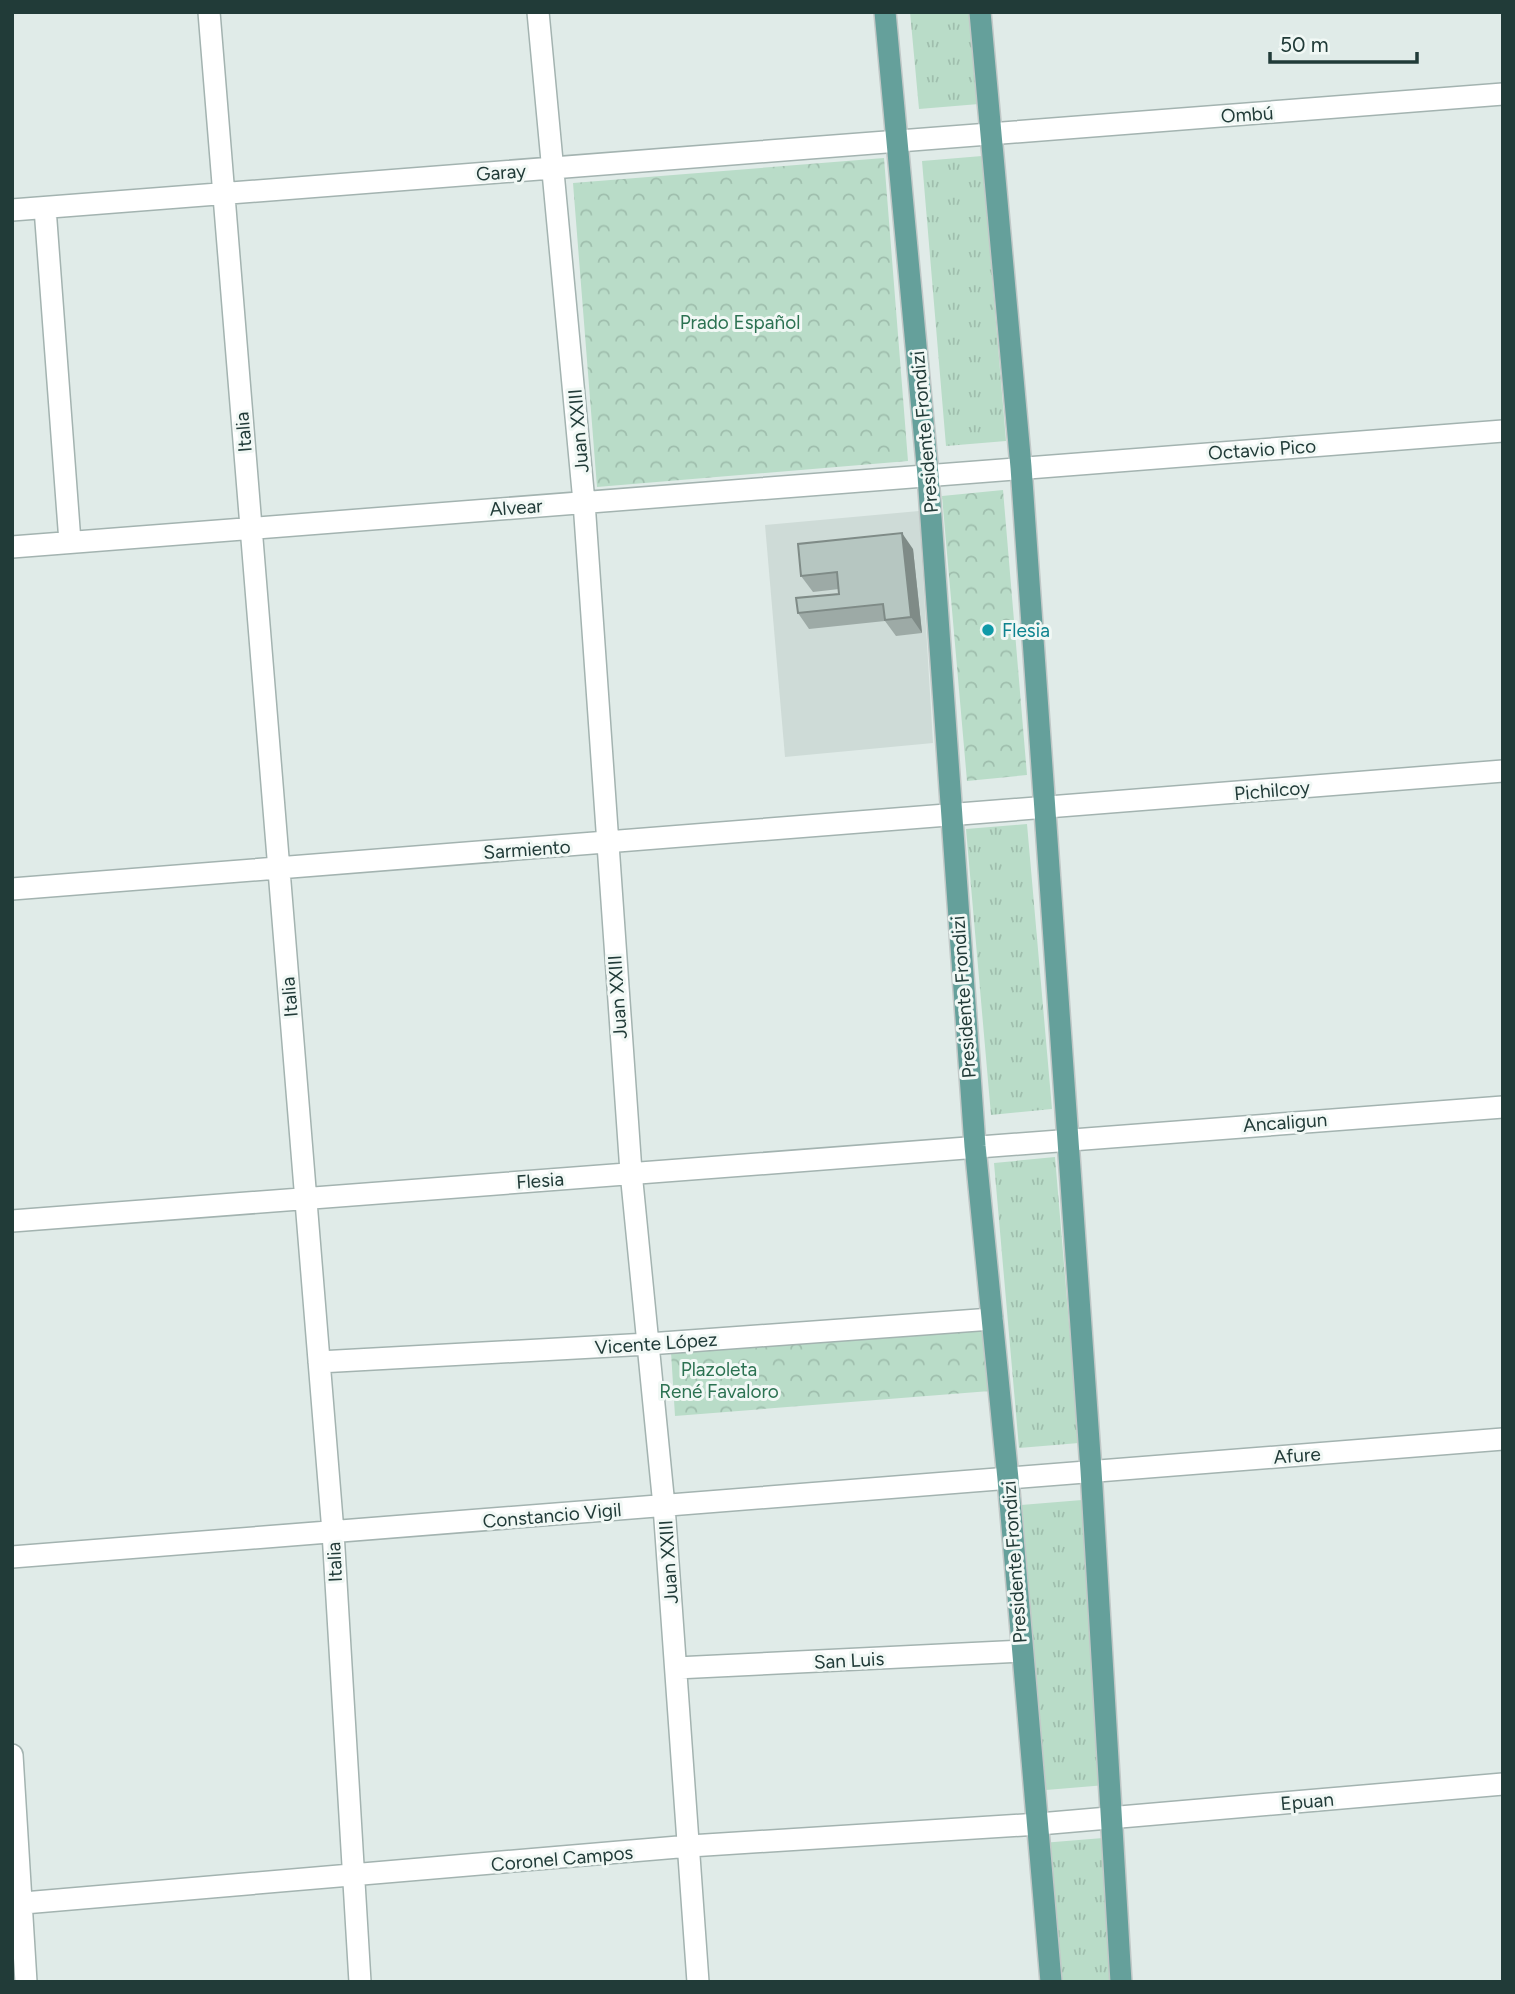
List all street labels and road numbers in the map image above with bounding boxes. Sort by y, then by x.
street label: Ombú [1220,101,1274,128]
street label: Garay [475,159,527,186]
street label: Presidente Frondizi [906,350,943,514]
street label: Juan XXIII [563,388,594,474]
street label: Italia [230,411,257,453]
street label: Octavio Pico [1207,434,1317,465]
street label: Alvear [489,494,544,521]
street label: Pichilcoy [1233,776,1311,805]
street label: Sarmiento [483,835,571,864]
street label: Presidente Frondizi [946,915,981,1079]
street label: Juan XXIII [603,954,632,1040]
street label: Italia [276,976,303,1018]
street label: Ancaligun [1242,1108,1328,1137]
street label: Flesia [515,1167,565,1194]
street label: Vicente López [594,1328,718,1359]
street label: Afure [1273,1442,1321,1469]
street label: Presidente Frondizi [997,1480,1032,1644]
street label: Constancio Vigil [482,1498,622,1533]
street label: Juan XXIII [654,1519,683,1605]
street label: Italia [322,1541,347,1583]
street label: San Luis [813,1647,885,1674]
street label: Epuan [1279,1788,1335,1815]
street label: Coronel Campos [490,1841,634,1876]

